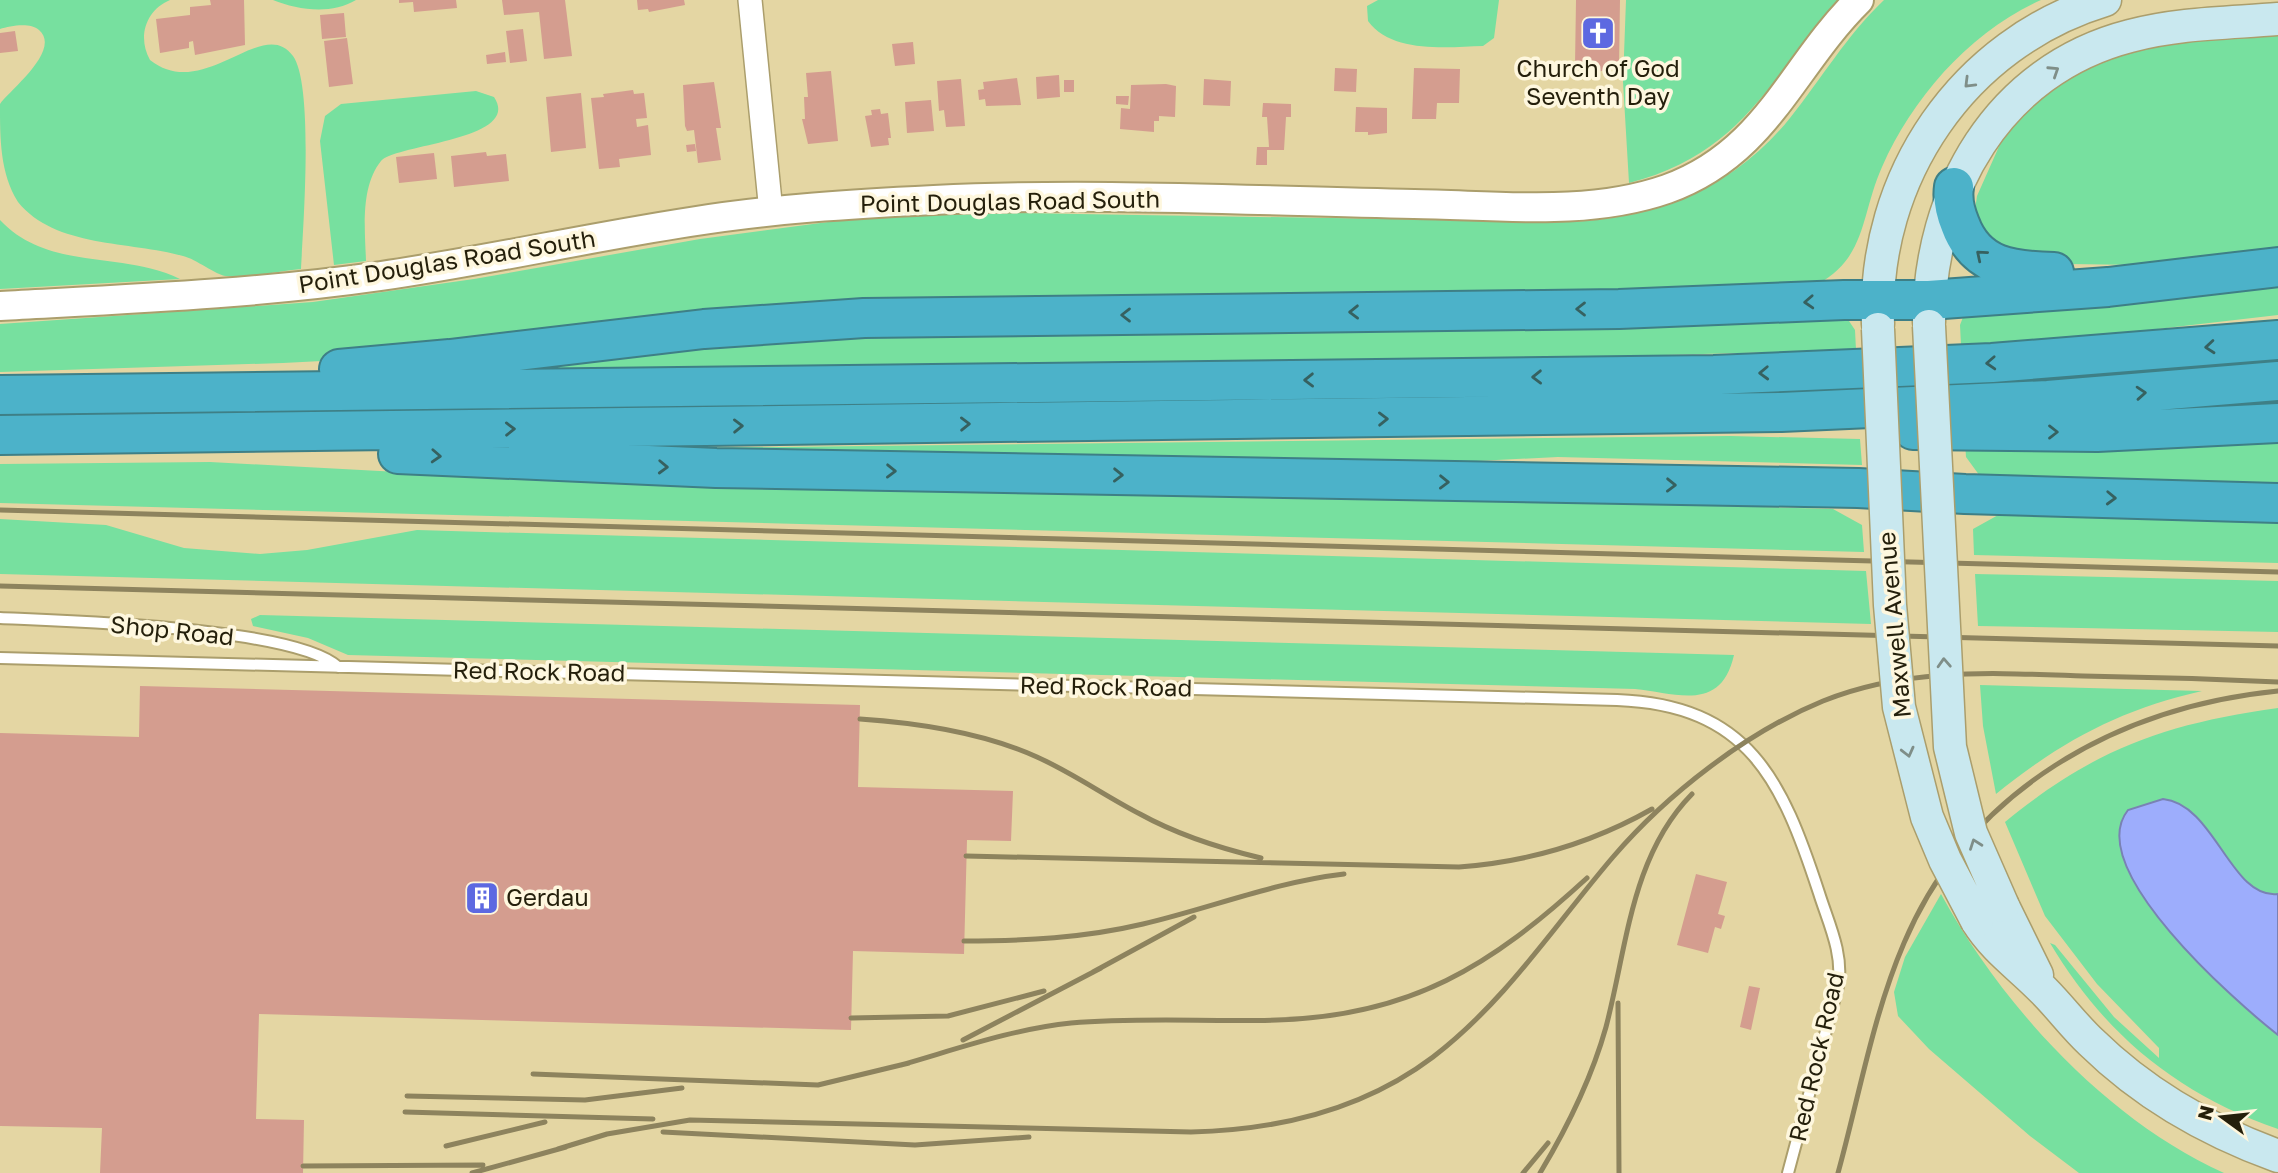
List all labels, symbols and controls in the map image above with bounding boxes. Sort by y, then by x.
church icon: Church of God Seventh Day [1579,14,1617,52]
place label: Church of God Seventh Day [1516,53,1680,110]
one-way arrow [2046,67,2059,80]
one-way arrow [1965,74,1978,87]
street label: Point Douglas Road South [860,183,1160,218]
street label: Point Douglas Road South [296,223,597,298]
one-way arrow [1977,251,1989,264]
one-way arrow [1803,294,1814,309]
one-way arrow [1576,302,1587,317]
one-way arrow [1348,305,1359,320]
one-way arrow [1121,307,1131,323]
one-way arrow [2204,339,2215,354]
one-way arrow [1986,356,1997,371]
one-way arrow [1758,366,1769,381]
one-way arrow [1531,370,1542,385]
one-way arrow [1303,372,1314,388]
one-way arrow [2135,386,2146,401]
one-way arrow [1378,411,1389,426]
one-way arrow [960,416,971,431]
one-way arrow [733,418,743,434]
one-way arrow [505,421,516,437]
one-way arrow [2048,424,2058,440]
one-way arrow [431,448,442,463]
one-way arrow [658,459,669,474]
one-way arrow [886,463,897,479]
one-way arrow [1113,468,1124,483]
one-way arrow [1439,474,1450,490]
one-way arrow [1667,477,1677,493]
one-way arrow [2107,490,2117,506]
street label: Maxwell Avenue [1871,531,1916,719]
street label: Shop Road [109,609,235,650]
street label: Red Rock Road [452,654,626,687]
one-way arrow [1936,657,1951,668]
street label: Red Rock Road [1019,669,1193,702]
one-way arrow [1900,746,1914,758]
one-way arrow [1969,838,1983,850]
building icon: Gerdau [463,879,501,917]
place label: Gerdau [506,882,589,911]
street label: Red Rock Road [1782,969,1849,1144]
north arrow [2187,1082,2257,1152]
text: N [2192,1103,2218,1122]

